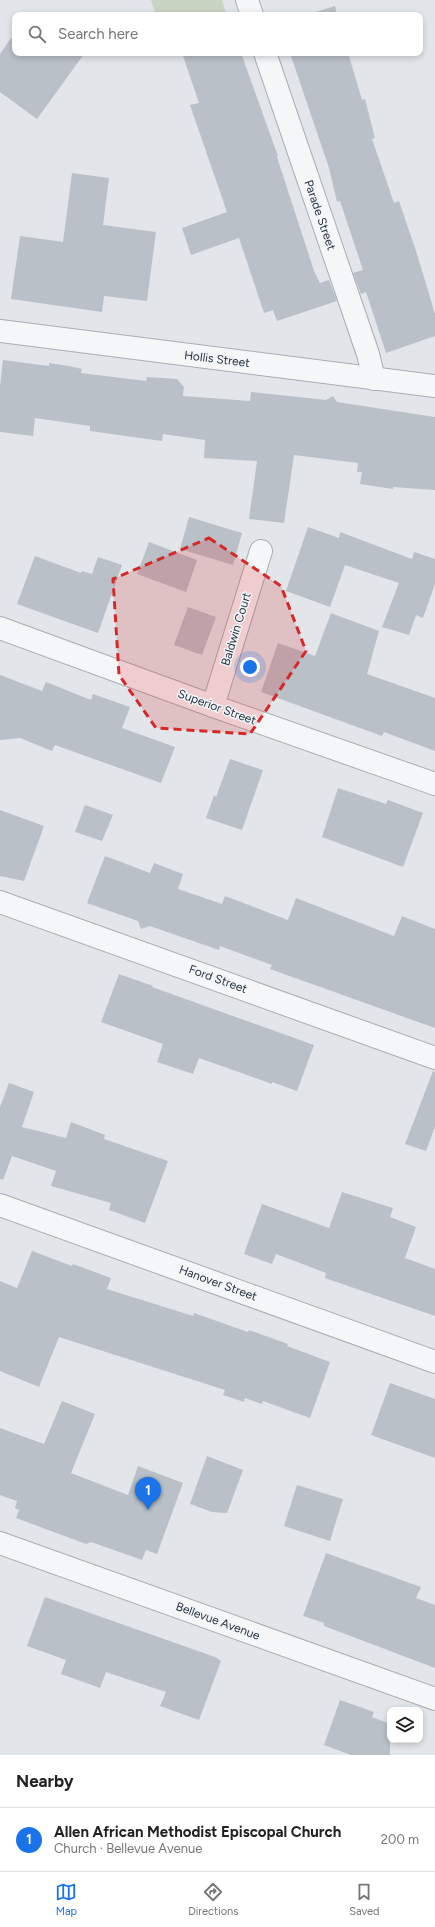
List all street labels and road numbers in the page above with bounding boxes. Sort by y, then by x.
street label: Parade Street [301,178,339,252]
street label: Hollis Street [183,348,251,370]
street label: Baldwin Court [218,590,254,667]
street label: Superior Street [176,686,258,728]
street label: Ford Street [187,962,250,996]
street label: Hanover Street [177,1262,259,1304]
street label: Bellevue Avenue [174,1599,262,1643]

